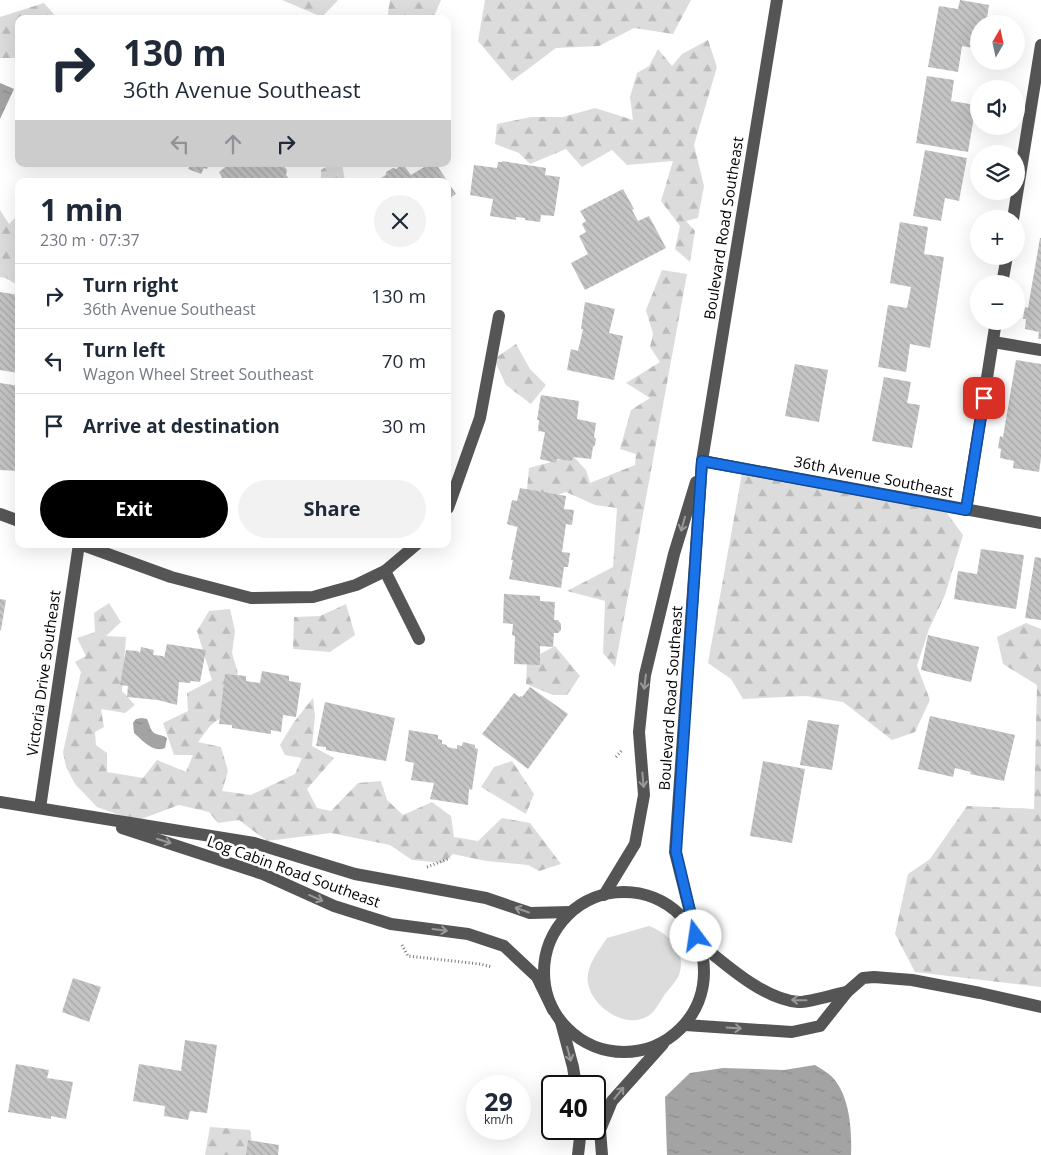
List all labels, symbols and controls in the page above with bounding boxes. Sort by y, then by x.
north arrow [970,15,1025,70]
map controls [970,15,1025,330]
text: 130 m [123,29,227,76]
icon: right [40,35,105,100]
text: 36th Avenue Southeast [123,74,361,104]
button: sound [970,80,1025,135]
icon: left [166,130,194,158]
icon: ahead [219,130,247,158]
icon: right [272,130,300,158]
street label: Boulevard Road Southeast [699,135,747,321]
button: layers [970,145,1025,200]
text: 1 min [40,189,123,230]
button: close [374,195,426,247]
button: + [970,210,1025,265]
text: 230 m · 07:37 [40,229,140,251]
text: Turn right [83,272,178,298]
button: − [970,275,1025,330]
icon: right [40,282,68,310]
text: 130 m [371,283,426,309]
text: 36th Avenue Southeast [83,298,256,320]
text: Turn left [83,337,165,363]
icon: left [40,347,68,375]
text: 70 m [382,348,426,374]
text: Wagon Wheel Street Southeast [83,363,313,385]
pin [963,377,1005,419]
icon: arrive [970,384,998,412]
icon: arrive [40,412,68,440]
text: Arrive at destination [83,413,280,439]
text: 30 m [382,413,426,439]
street label: 36th Avenue Southeast [793,451,955,501]
button: Exit [40,480,228,538]
button: Share [238,480,426,538]
one-way arrow [678,516,688,532]
street label: Victoria Drive Southeast [21,589,65,757]
street label: Boulevard Road Southeast [654,605,686,791]
one-way arrow [640,674,650,690]
one-way arrow [638,772,648,788]
street label: Log Cabin Road Southeast [205,830,383,912]
one-way arrow [155,837,171,847]
one-way arrow [308,893,323,903]
one-way arrow [514,905,530,914]
position arrow [669,909,721,961]
one-way arrow [431,925,447,935]
one-way arrow [792,995,808,1005]
one-way arrow [725,1024,741,1033]
one-way arrow [565,1045,575,1061]
speed limit sign: 40 [541,1075,606,1140]
text: 29 [484,1084,513,1118]
one-way arrow [613,1087,624,1100]
text: km/h [484,1111,513,1128]

